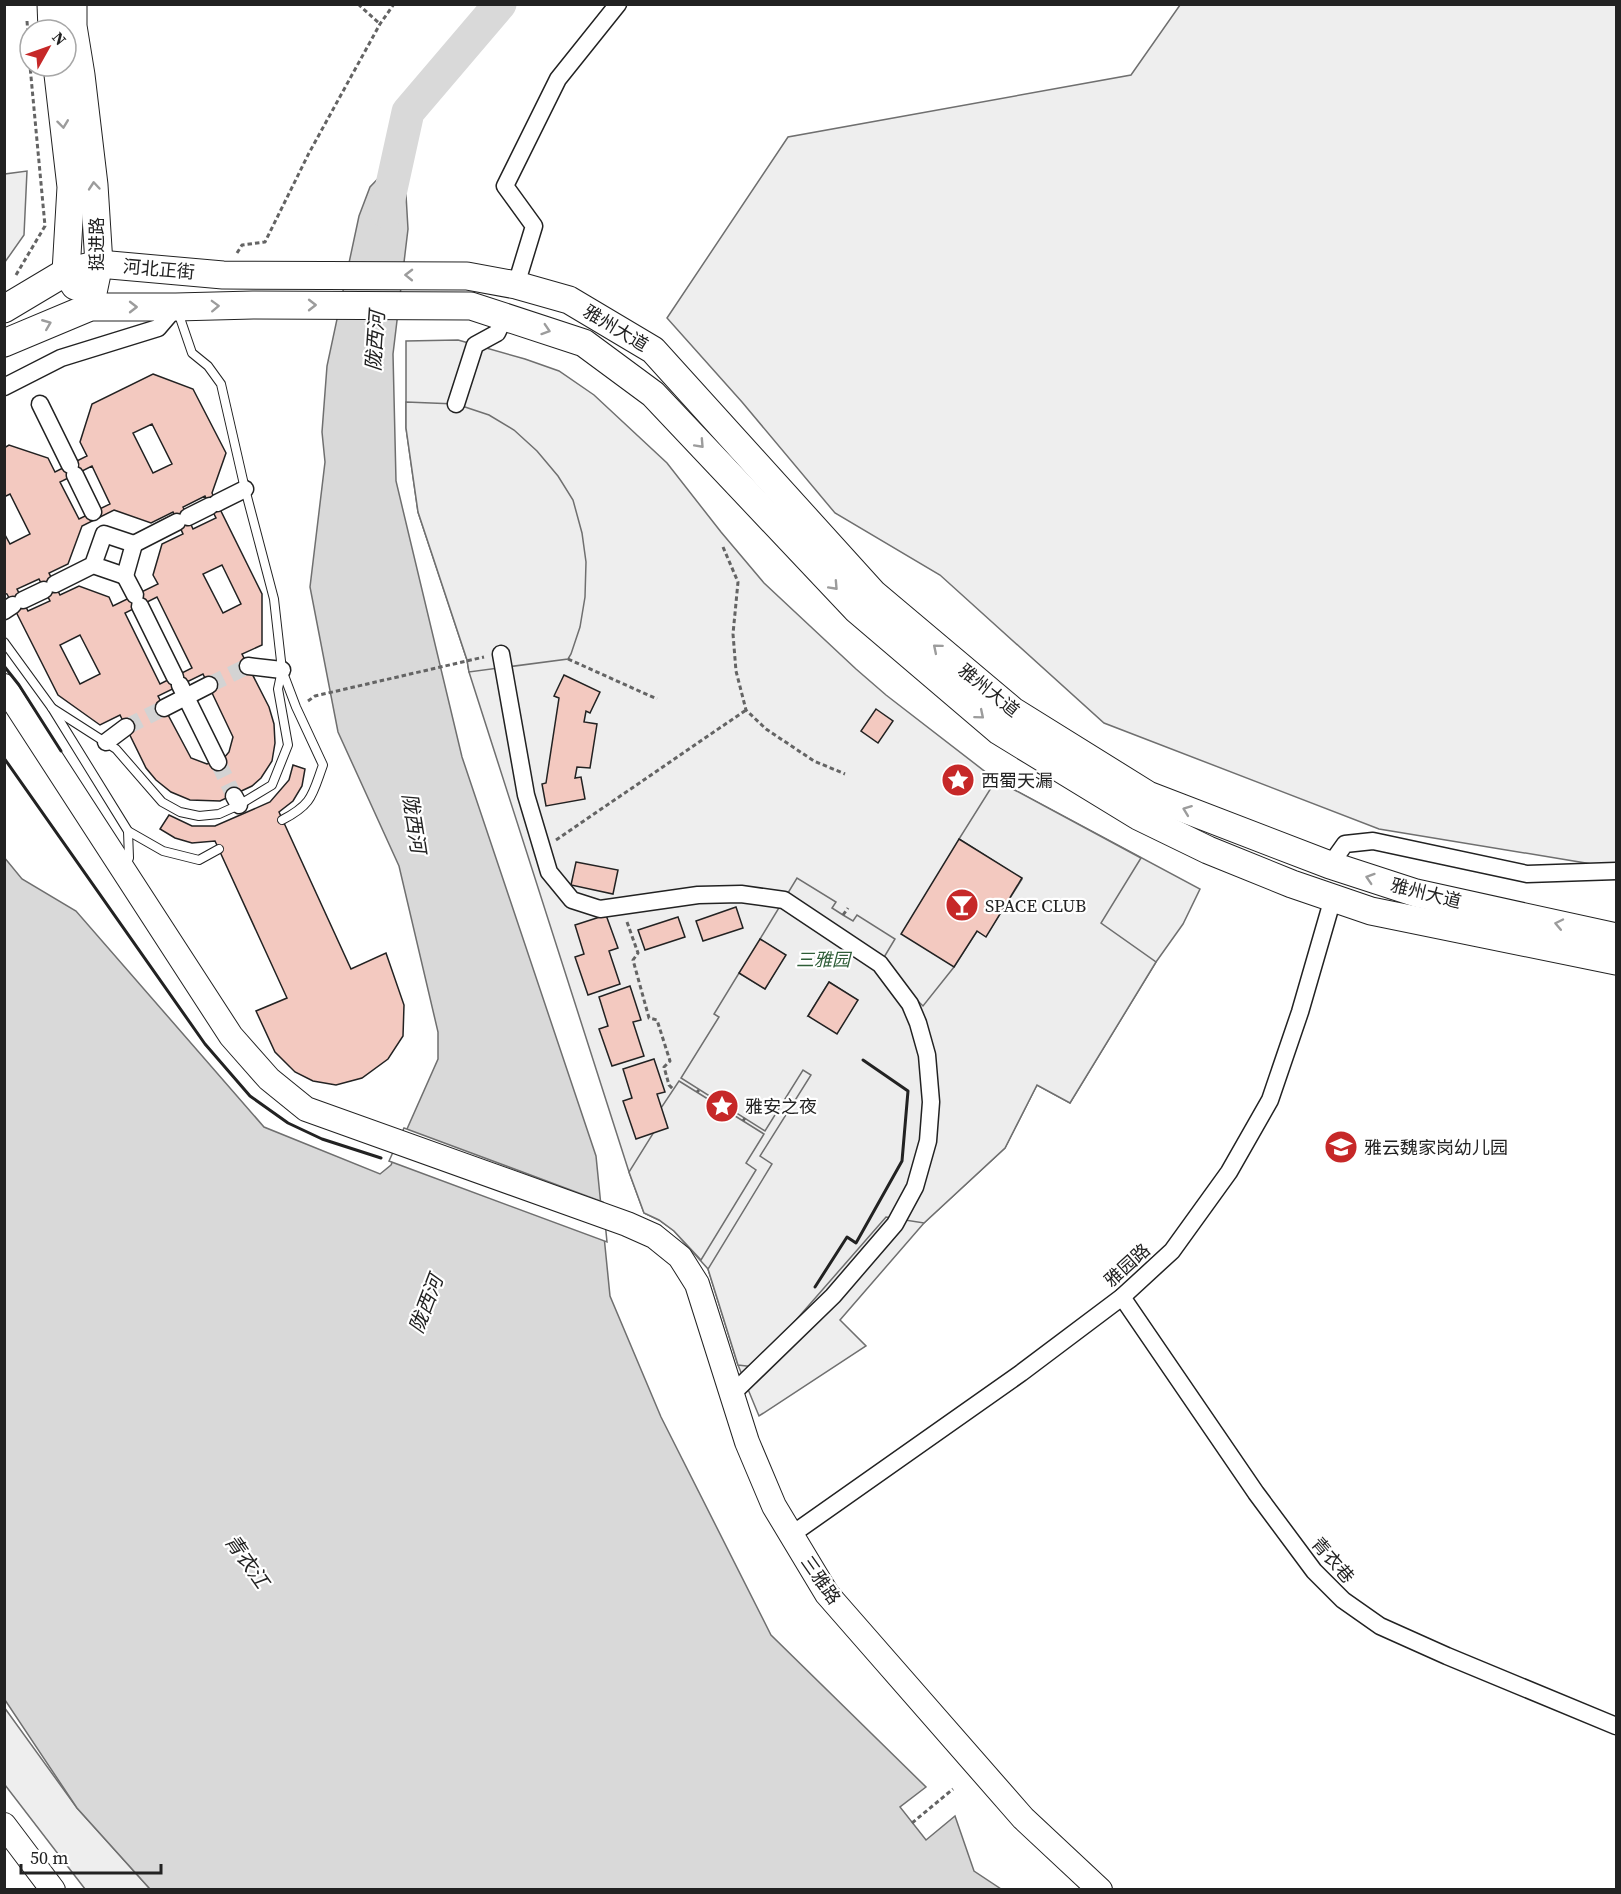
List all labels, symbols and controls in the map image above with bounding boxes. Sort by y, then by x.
north arrow [18,18,78,78]
text: N [47,27,72,50]
one-way arrow [57,120,69,129]
one-way arrow [88,182,101,191]
street label: 挺进路 [84,217,109,271]
street label: 河北正街 [122,253,196,285]
one-way arrow [404,269,413,281]
one-way arrow [307,299,316,311]
street label: 雅州大道 [579,299,653,357]
one-way arrow [210,300,219,312]
one-way arrow [129,301,138,313]
water label: 陇西河 [359,306,391,372]
one-way arrow [41,319,52,331]
one-way arrow [540,323,551,335]
one-way arrow [693,437,704,448]
one-way arrow [827,580,838,590]
one-way arrow [933,644,944,655]
street label: 雅州大道 [953,658,1025,722]
one-way arrow [973,708,984,719]
place icon: 西蜀天漏 [940,762,976,798]
place label: 西蜀天漏 [981,768,1053,793]
water label: 陇西河 [395,791,433,859]
one-way arrow [1183,805,1194,817]
street label: 雅州大道 [1388,872,1464,914]
one-way arrow [1365,873,1376,885]
bar icon: SPACE CLUB [944,887,980,923]
place label: SPACE CLUB [985,893,1086,918]
one-way arrow [1555,918,1565,931]
park label: 三雅园 [796,947,853,972]
place icon: 雅安之夜 [704,1088,740,1124]
place label: 雅安之夜 [745,1094,817,1119]
school or university icon: 雅云魏家岗幼儿园 [1323,1129,1359,1165]
place label: 雅云魏家岗幼儿园 [1364,1135,1508,1160]
street label: 雅园路 [1099,1238,1155,1292]
water label: 陇西河 [402,1267,451,1337]
water label: 青衣江 [218,1528,277,1595]
street label: 青衣巷 [1306,1531,1360,1589]
street label: 三雅路 [795,1551,847,1609]
scale bar [21,1837,160,1875]
text: 50 m [30,1845,68,1870]

